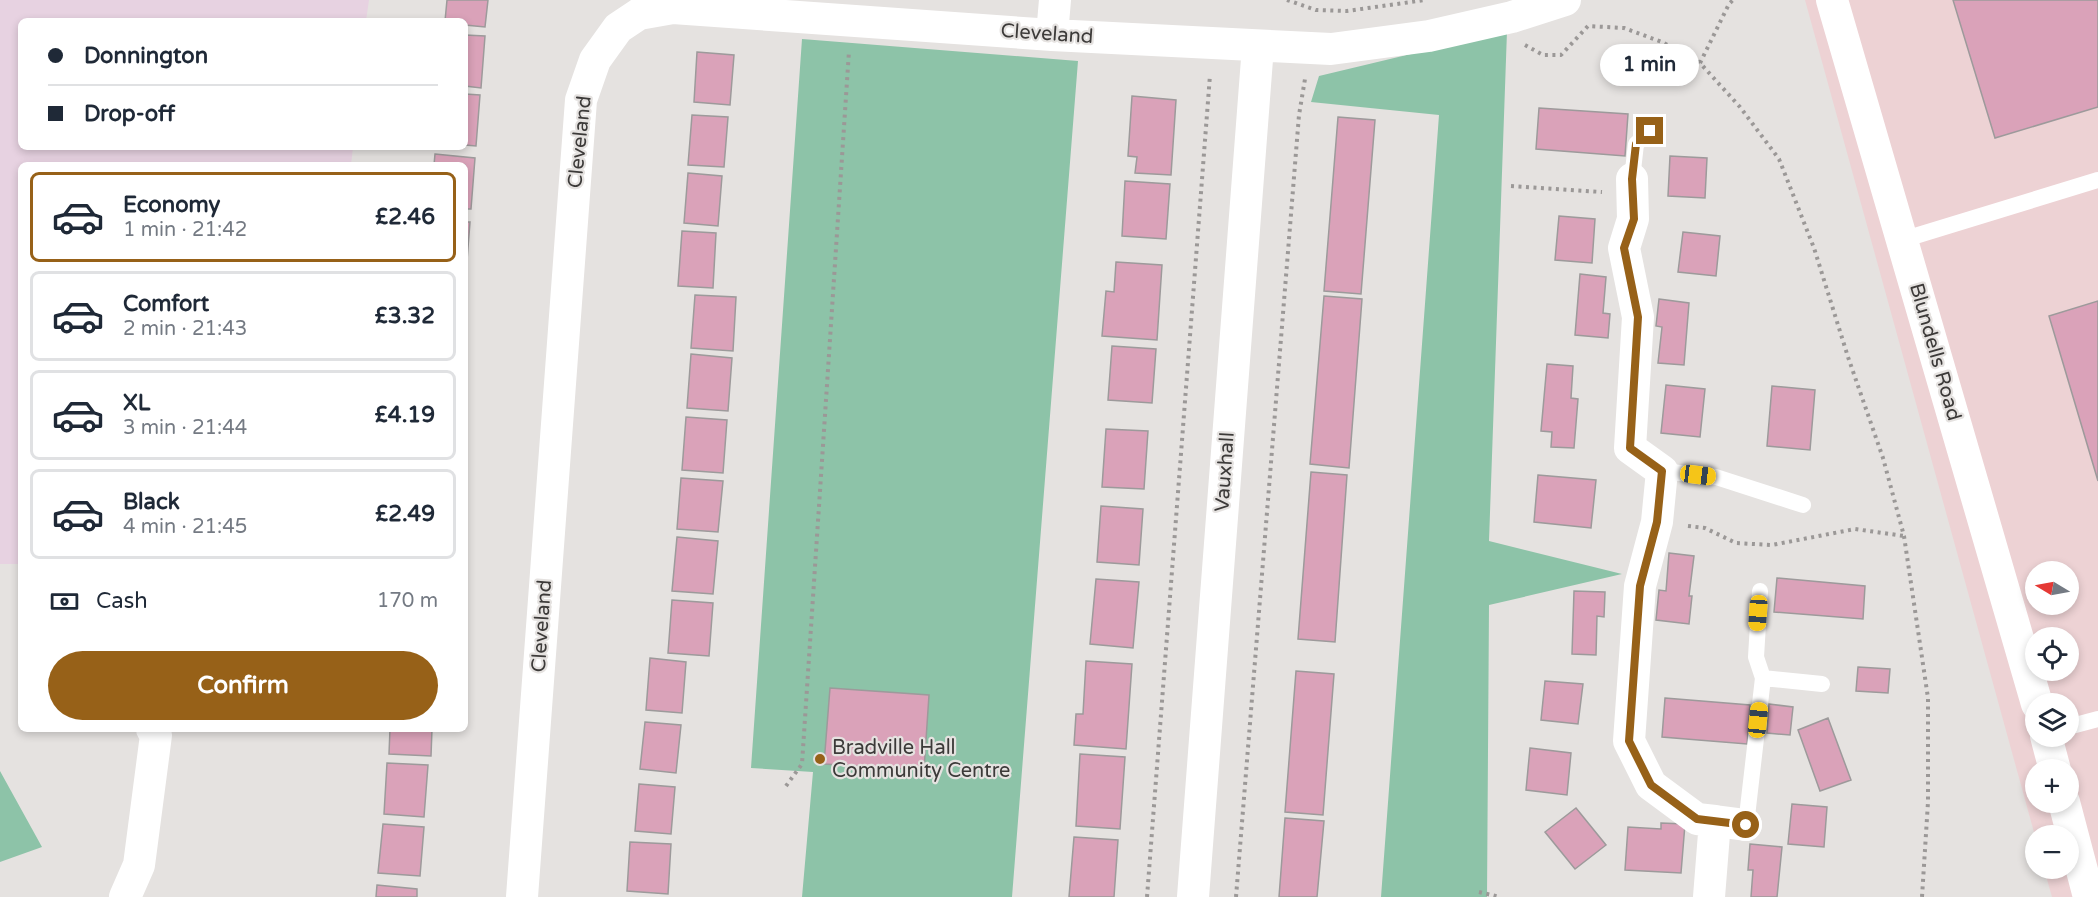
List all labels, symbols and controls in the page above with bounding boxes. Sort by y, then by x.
street label: Cleveland [1000,19,1094,49]
text: Donnington [84,43,208,69]
callout: 1 min [1600,44,1700,86]
text: 1 min [1623,53,1676,77]
street label: Cleveland [563,95,597,189]
text: Drop-off [84,101,175,127]
route end [1636,117,1663,144]
icon: car [51,190,105,244]
text: Economy [123,192,220,218]
text: £2.46 [375,204,435,230]
text: 1 min · 21:42 [123,218,247,242]
street label: Blundells Road [1904,280,1966,424]
icon: car [51,289,105,343]
text: Comfort [123,291,209,317]
text: £3.32 [375,303,435,329]
text: 2 min · 21:43 [123,317,247,341]
icon: car [51,388,105,442]
text: XL [123,390,150,416]
text: £4.19 [375,402,435,428]
text: 3 min · 21:44 [123,416,247,440]
street label: Vauxhall [1210,431,1240,513]
car [1679,464,1717,486]
icon: car [51,487,105,541]
text: Black [123,489,180,515]
text: £2.49 [375,501,435,527]
text: 4 min · 21:45 [123,515,247,539]
north arrow [2025,561,2079,615]
map controls [2025,561,2079,879]
street label: Cleveland [527,579,557,673]
icon: cash [48,585,81,618]
text: Cash [96,588,148,614]
text: 170 m [377,589,438,613]
car [1748,594,1768,632]
button: locate [2025,627,2079,681]
button: Confirm [48,651,438,720]
button: layers [2025,693,2079,747]
car [1747,701,1769,739]
place label: Bradville Hall Community Centre [832,736,1010,783]
marker: Bradville Hall Community Centre [813,752,827,766]
button: + [2025,759,2079,813]
route start [1732,811,1759,838]
button: − [2025,825,2079,879]

